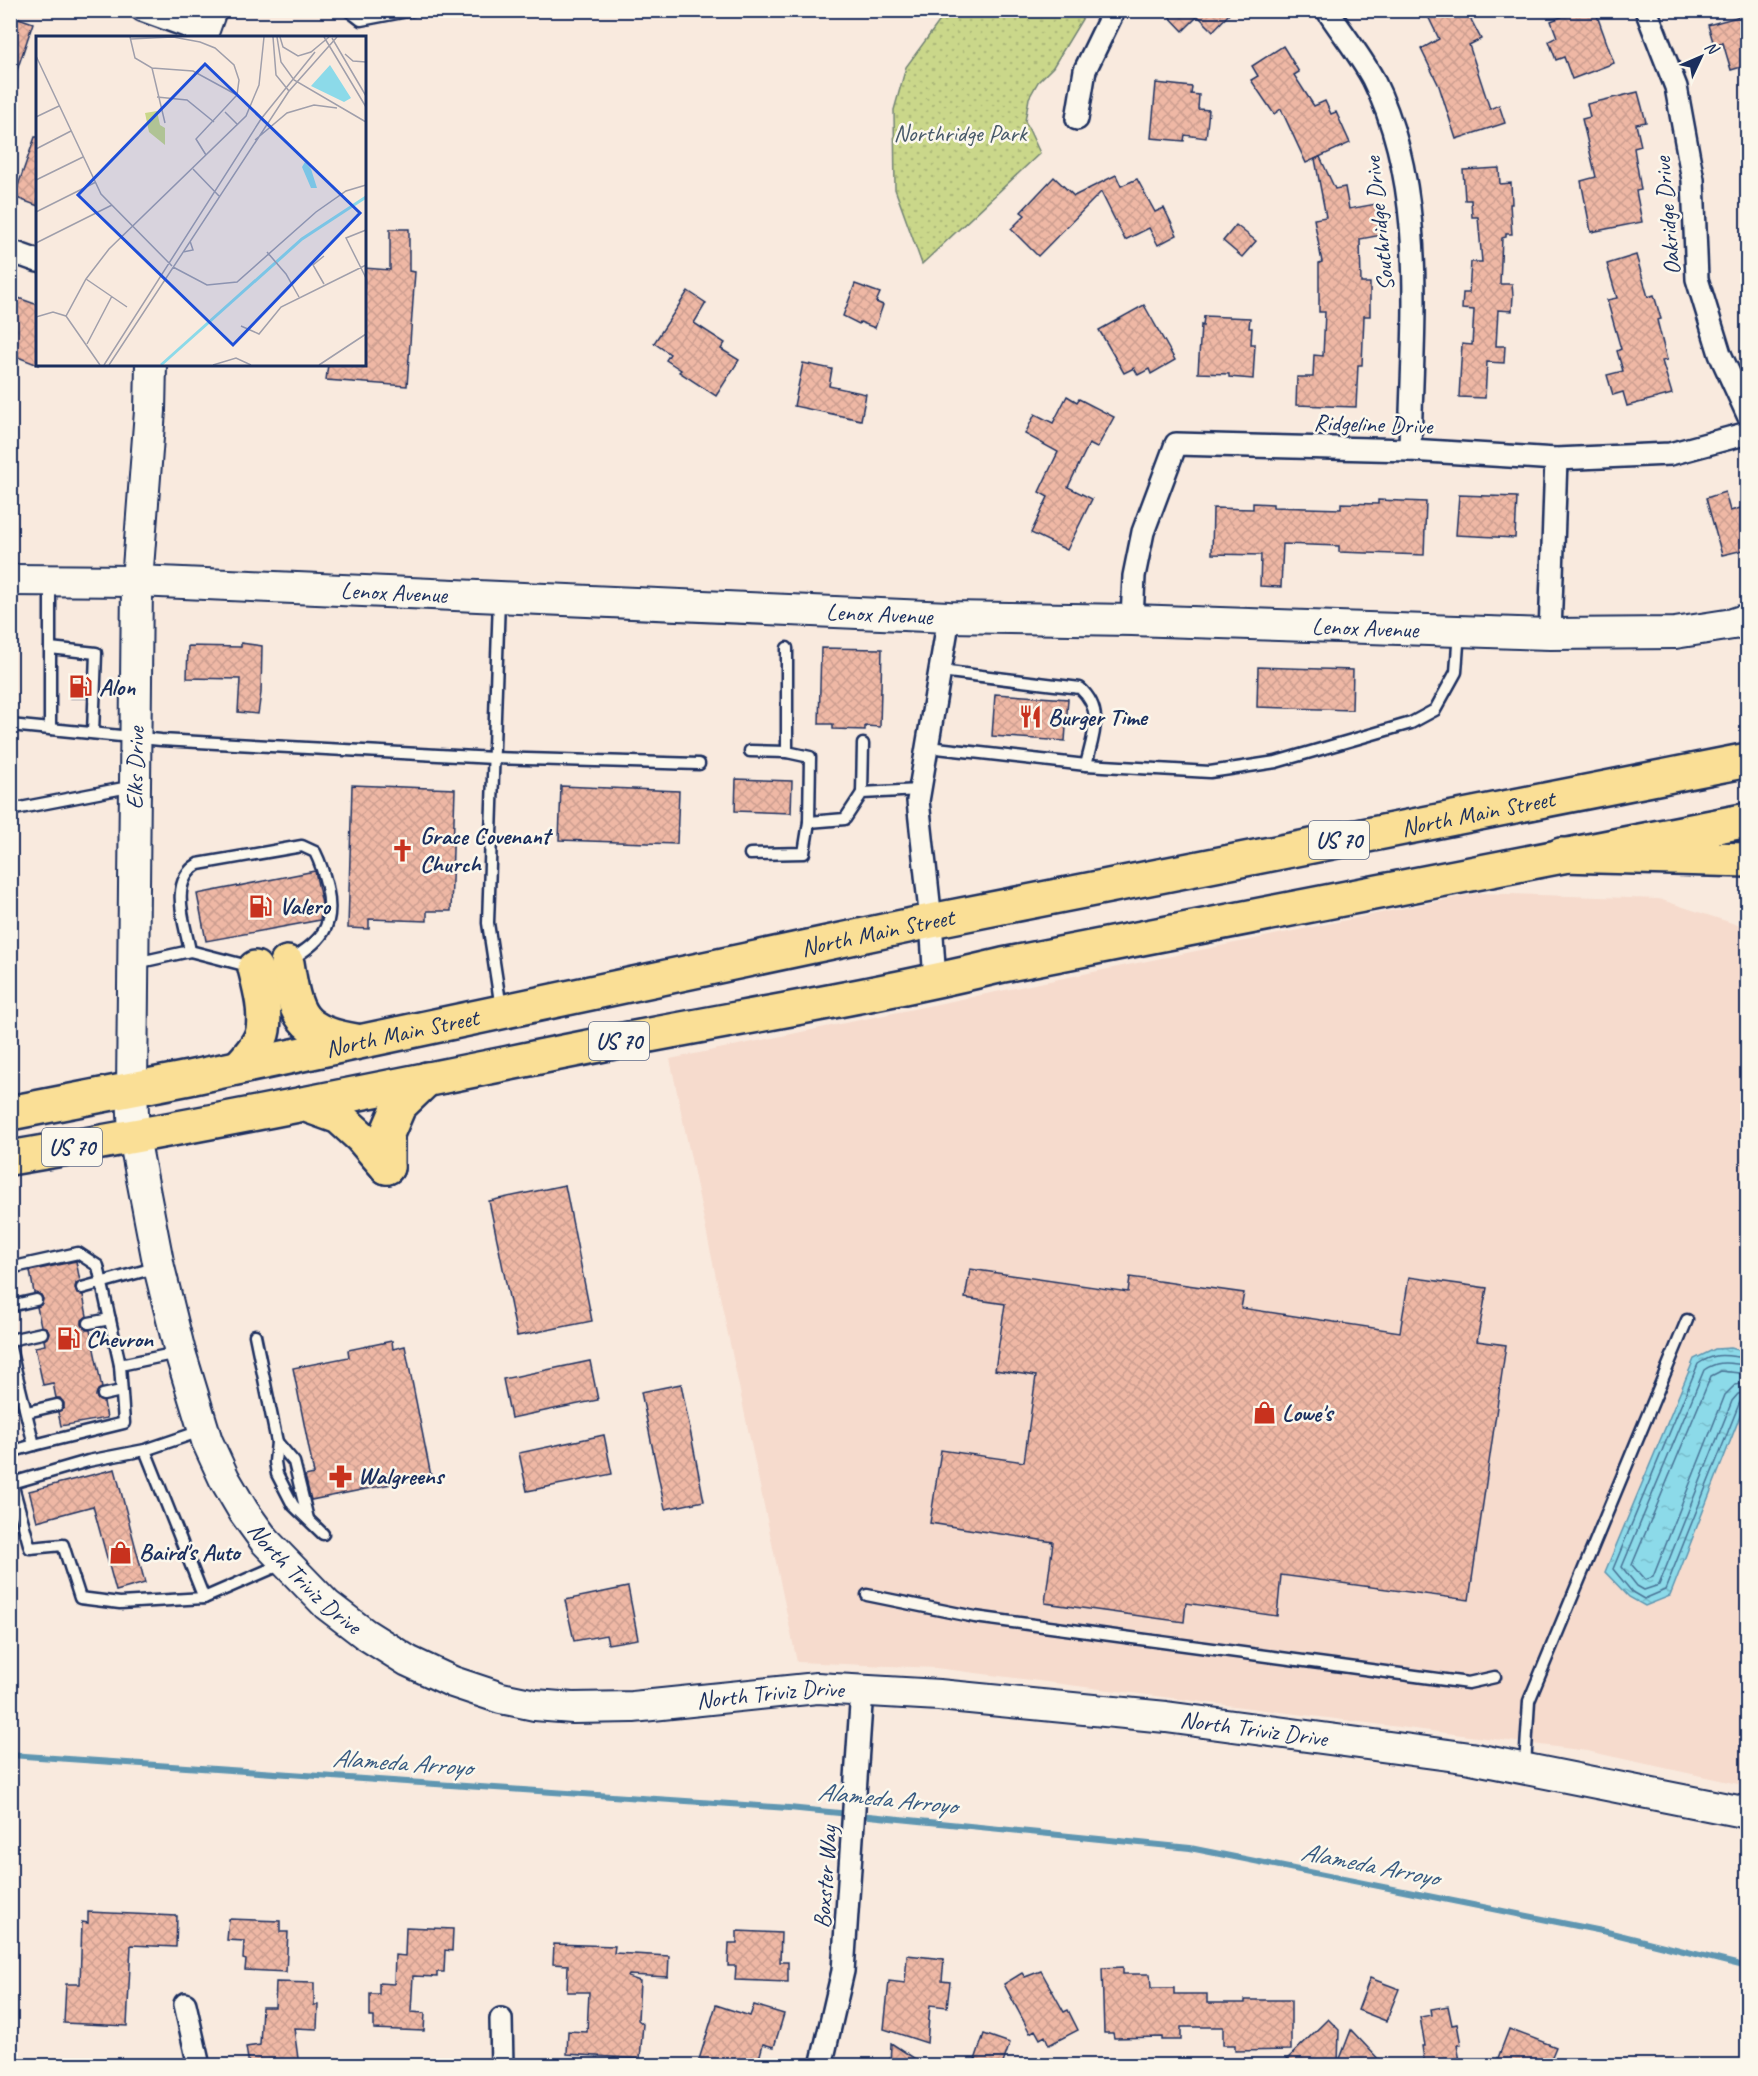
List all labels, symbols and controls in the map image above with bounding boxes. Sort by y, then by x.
north arrow [1671,27,1731,87]
inset map [36,36,366,366]
text: N [1700,37,1724,60]
park label: Northridge Park [893,118,1029,148]
street label: Southridge Drive [1357,153,1401,293]
street label: Oakridge Drive [1647,153,1687,276]
street label: Ridgeline Drive [1313,407,1435,441]
street label: Lenox Avenue [340,575,450,610]
street label: Lenox Avenue [825,597,935,631]
street label: Lenox Avenue [1311,611,1421,645]
place label: Alon [99,672,136,702]
fuel station icon: Alon [68,674,94,700]
place label: Burger Time [1048,702,1149,732]
restaurant icon: Burger Time [1017,704,1043,730]
street label: Elks Drive [119,724,151,810]
street label: North Main Street [1398,783,1559,843]
place label: Grace Covenant Church [420,821,554,879]
road number: US 70 [1309,821,1369,859]
church icon: Grace Covenant Church [389,837,415,863]
place label: Valero [279,891,332,921]
fuel station icon: Valero [248,893,274,919]
street label: North Main Street [798,901,958,963]
street label: North Main Street [323,1002,483,1064]
road number: US 70 [589,1022,649,1060]
road number: US 70 [42,1128,102,1166]
place label: Chevron [86,1324,154,1354]
fuel station icon: Chevron [55,1326,81,1352]
place label: Lowe's [1282,1398,1335,1428]
shop icon: Lowe's [1251,1400,1277,1426]
place label: Walgreens [358,1461,446,1491]
pharmacy icon: Walgreens [327,1463,353,1489]
street label: North Triviz Drive [241,1516,369,1642]
place label: Baird's Auto [139,1537,242,1567]
shop icon: Baird's Auto [108,1539,134,1565]
street label: North Triviz Drive [695,1673,847,1715]
street label: North Triviz Drive [1178,1704,1331,1754]
water label: Alameda Arroyo [331,1741,477,1784]
water label: Alameda Arroyo [816,1775,963,1823]
street label: Boxster Way [806,1823,844,1929]
water label: Alameda Arroyo [1298,1835,1446,1895]

